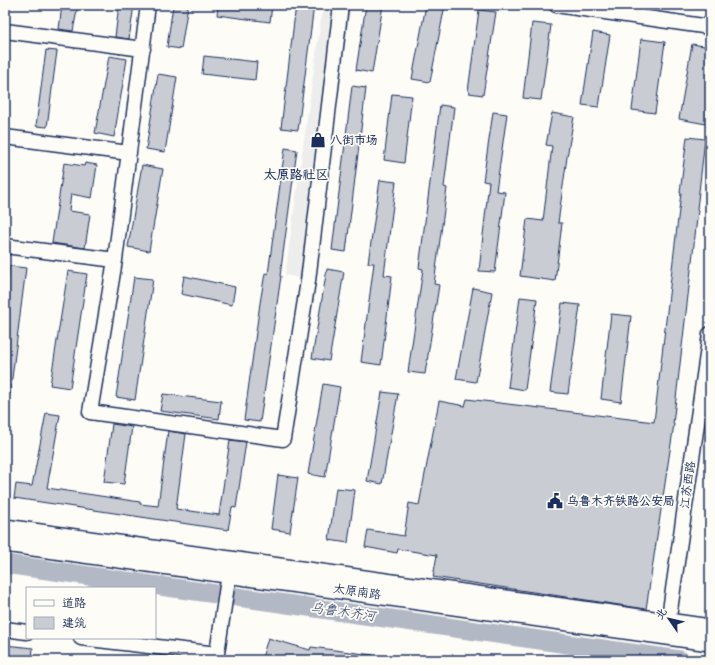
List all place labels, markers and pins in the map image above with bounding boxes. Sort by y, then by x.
shop icon: 八街市场 [309,131,327,149]
place label: 八街市场 [330,133,378,148]
public building icon: 乌鲁木齐铁路公安局 [546,492,564,510]
place label: 乌鲁木齐铁路公安局 [567,494,675,509]

